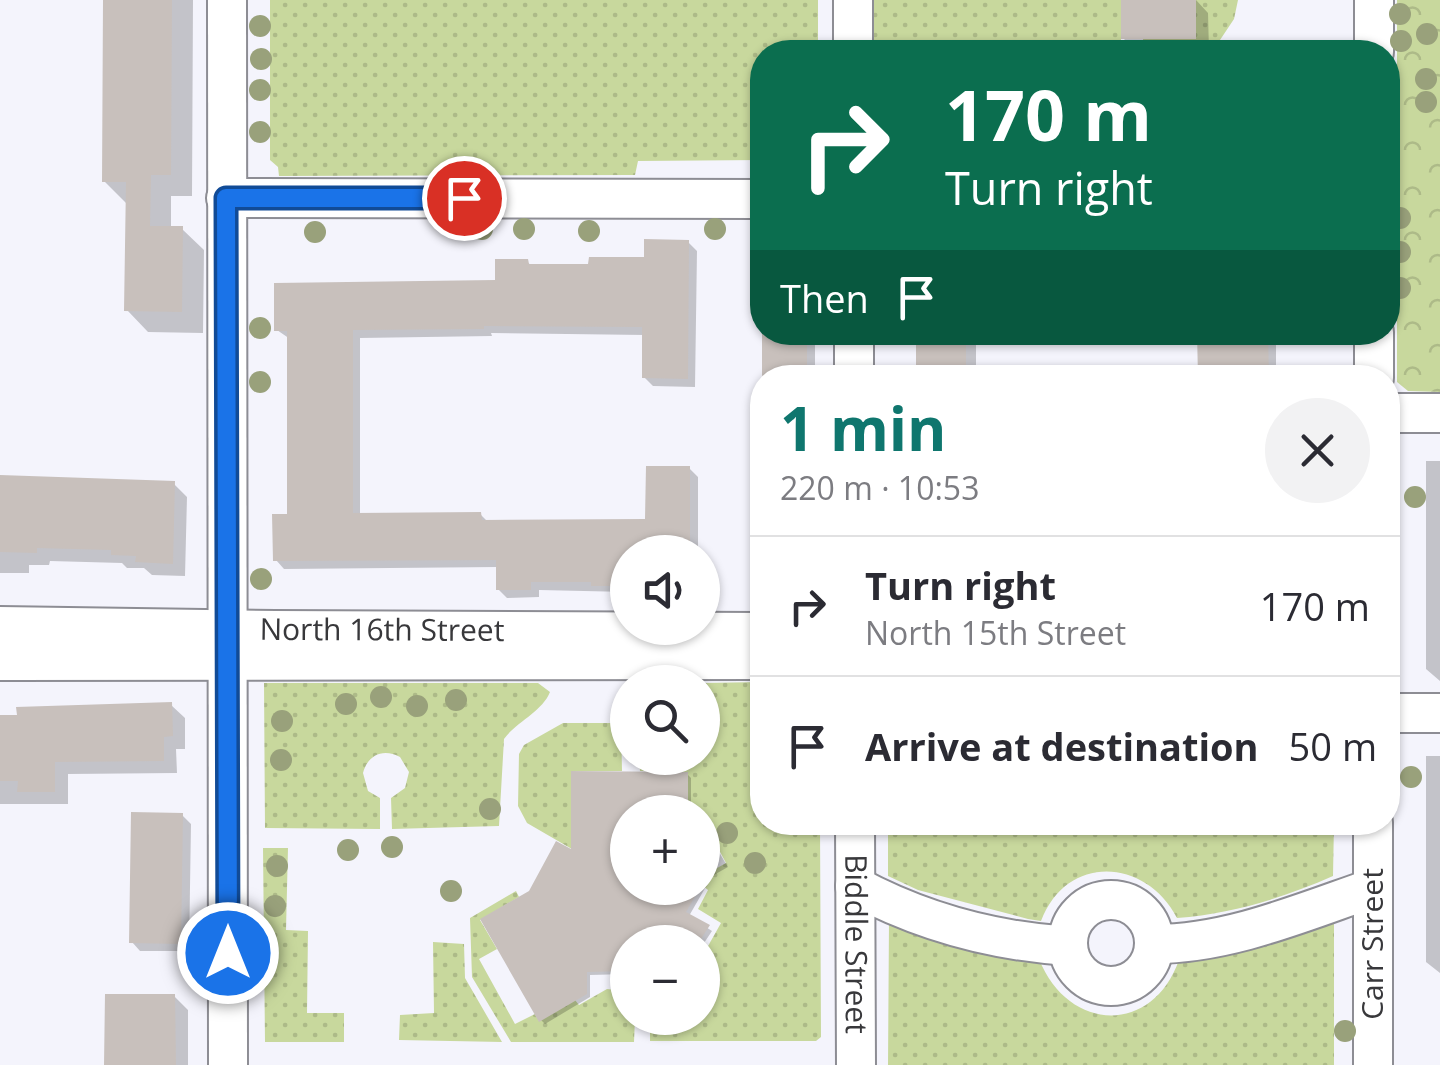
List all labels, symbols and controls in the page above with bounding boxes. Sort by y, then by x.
text: 170 m [945,66,1152,162]
icon: right [780,80,910,210]
pin [422,156,507,241]
text: Turn right [945,157,1153,218]
icon: arrive [437,171,492,226]
icon: arrive [889,270,944,325]
text: Then [780,272,869,324]
text: 1 min [780,387,947,469]
button: close [1265,398,1370,503]
text: 220 m · 10:53 [780,466,979,509]
map controls [610,535,720,1035]
button: sound [610,535,720,645]
text: Turn right [865,559,1056,611]
icon: right [780,579,835,634]
text: 170 m [1260,580,1370,632]
street label: North 16th Street [259,608,504,650]
text: North 15th Street [865,611,1126,654]
button: search [610,665,720,775]
icon: arrive [780,719,835,774]
text: Arrive at destination [865,720,1259,772]
text: 50 m [1289,720,1377,772]
button: + [610,795,720,905]
street label: Biddle Street [836,854,878,1034]
street label: Carr Street [1351,868,1392,1020]
position arrow [176,901,280,1005]
button: − [610,925,720,1035]

